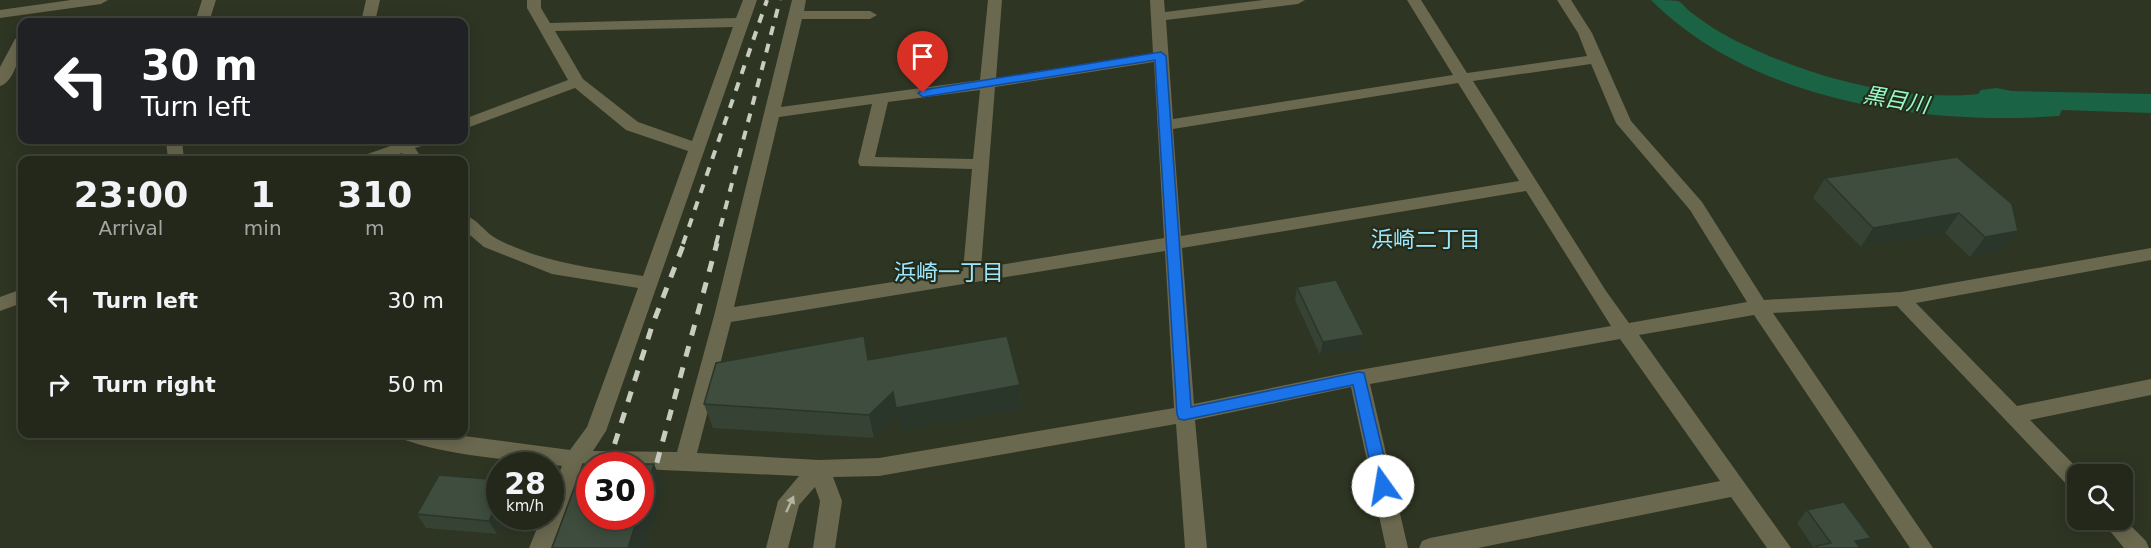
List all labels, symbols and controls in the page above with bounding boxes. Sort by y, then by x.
pin [897,31,948,93]
icon: arrive [906,40,939,73]
text: 30 m [141,41,258,90]
icon: left [42,42,120,120]
water label: 黒目川 [1861,82,1933,118]
text: Turn left [141,91,251,122]
text: 23:00 [74,174,188,215]
text: 1 [250,174,275,215]
text: 310 [337,174,412,215]
text: Arrival [98,216,163,240]
text: min [244,216,282,240]
text: m [365,216,385,240]
district label: 浜崎二丁目 [1371,227,1481,252]
district label: 浜崎一丁目 [894,260,1004,285]
icon: left [42,284,75,317]
text: Turn left [93,288,198,313]
text: 30 m [388,288,444,313]
icon: right [42,368,75,401]
text: Turn right [93,372,216,397]
text: 50 m [388,372,444,397]
speed limit sign: 30 [576,452,654,530]
position arrow [1351,454,1415,518]
map controls [2067,464,2133,530]
button: search [2067,464,2133,530]
text: 28 [504,466,546,501]
one-way arrow [785,495,795,513]
text: km/h [506,497,544,515]

